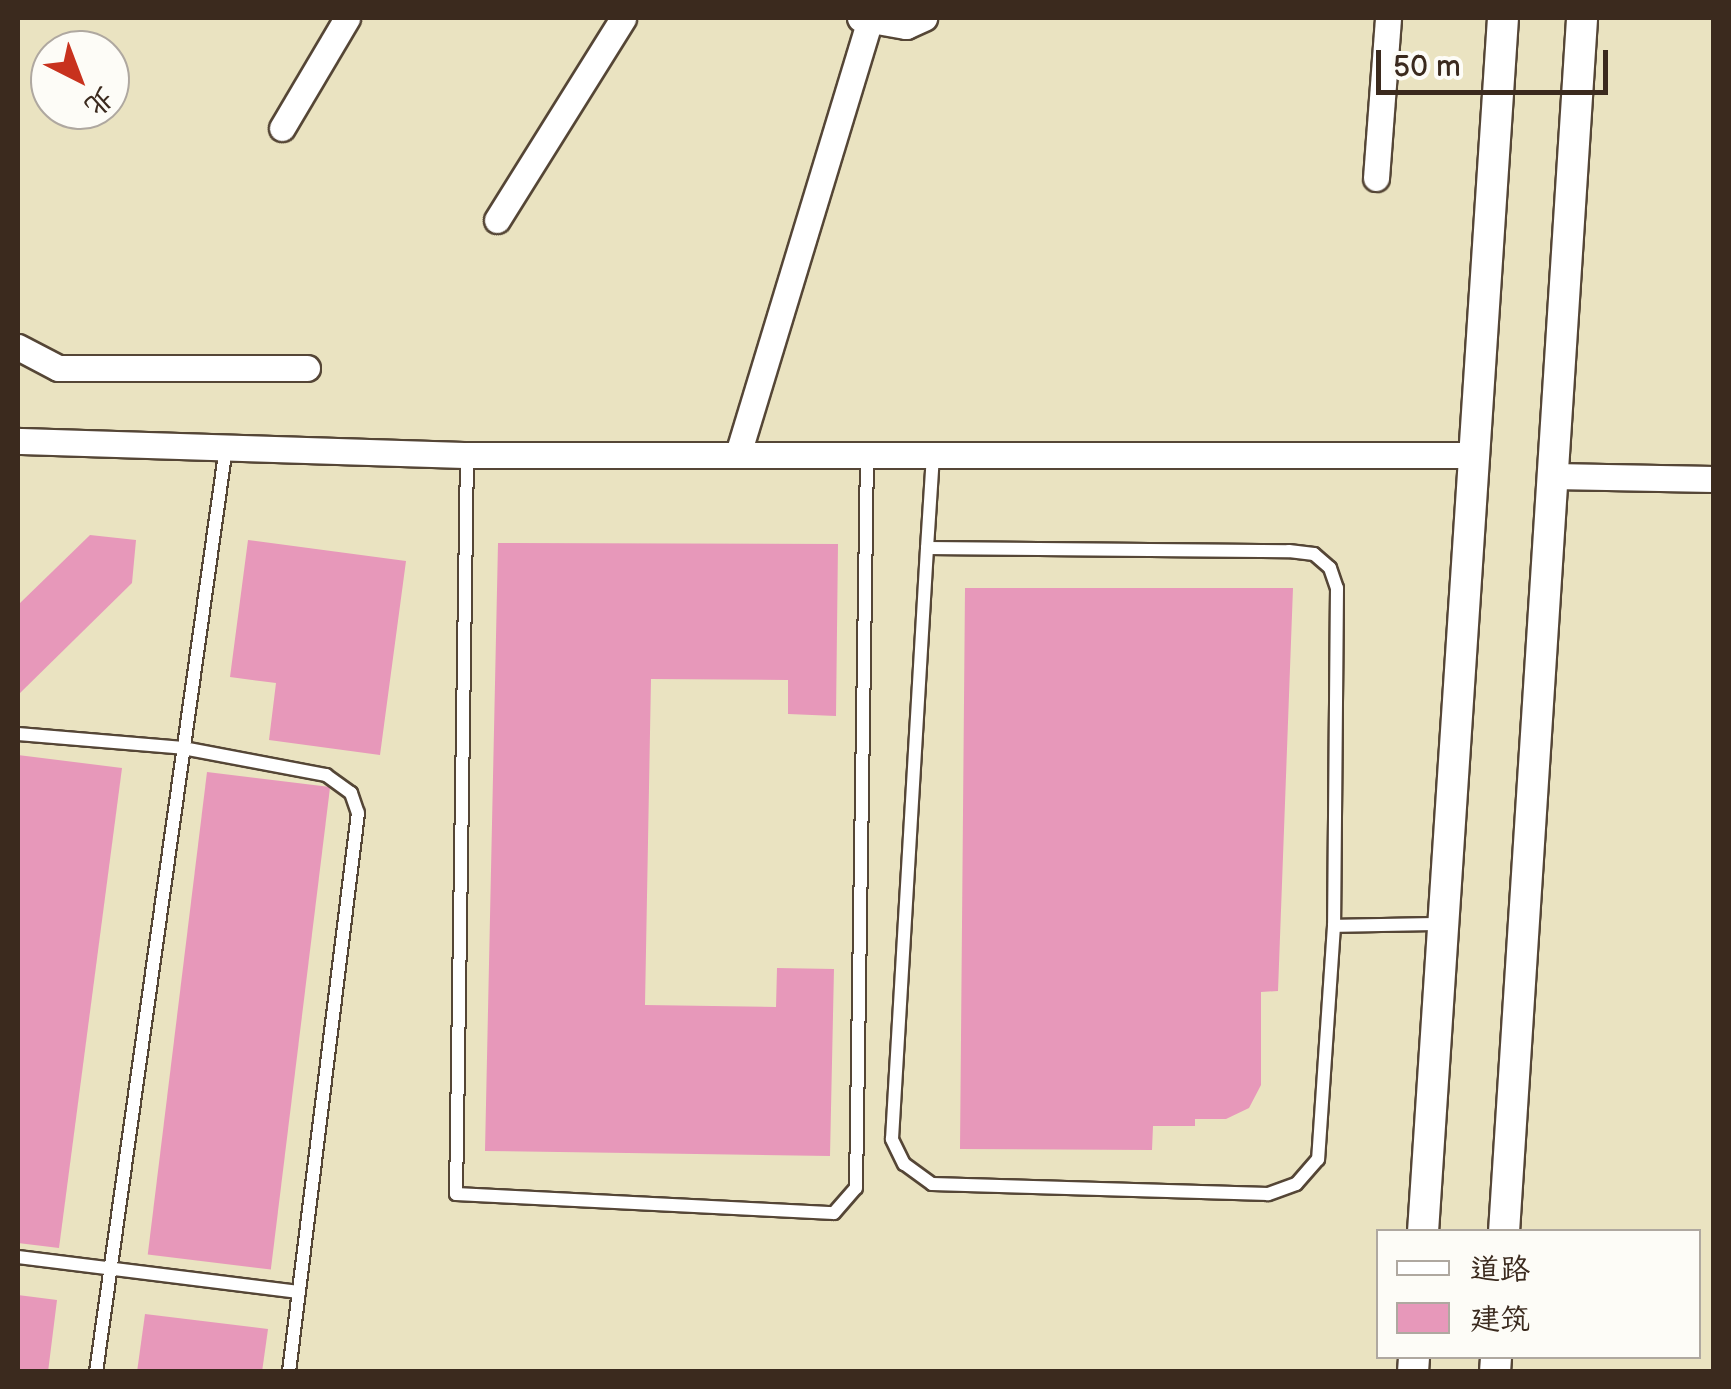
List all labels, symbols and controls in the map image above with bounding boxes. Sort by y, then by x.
north arrow [30,30,130,130]
scale bar [1381,30,1614,92]
text: 50 m [1393,49,1461,85]
text: 北 [78,80,121,123]
legend [1376,1229,1701,1359]
text: 道路 [1470,1252,1530,1288]
text: 建筑 [1470,1302,1530,1338]

